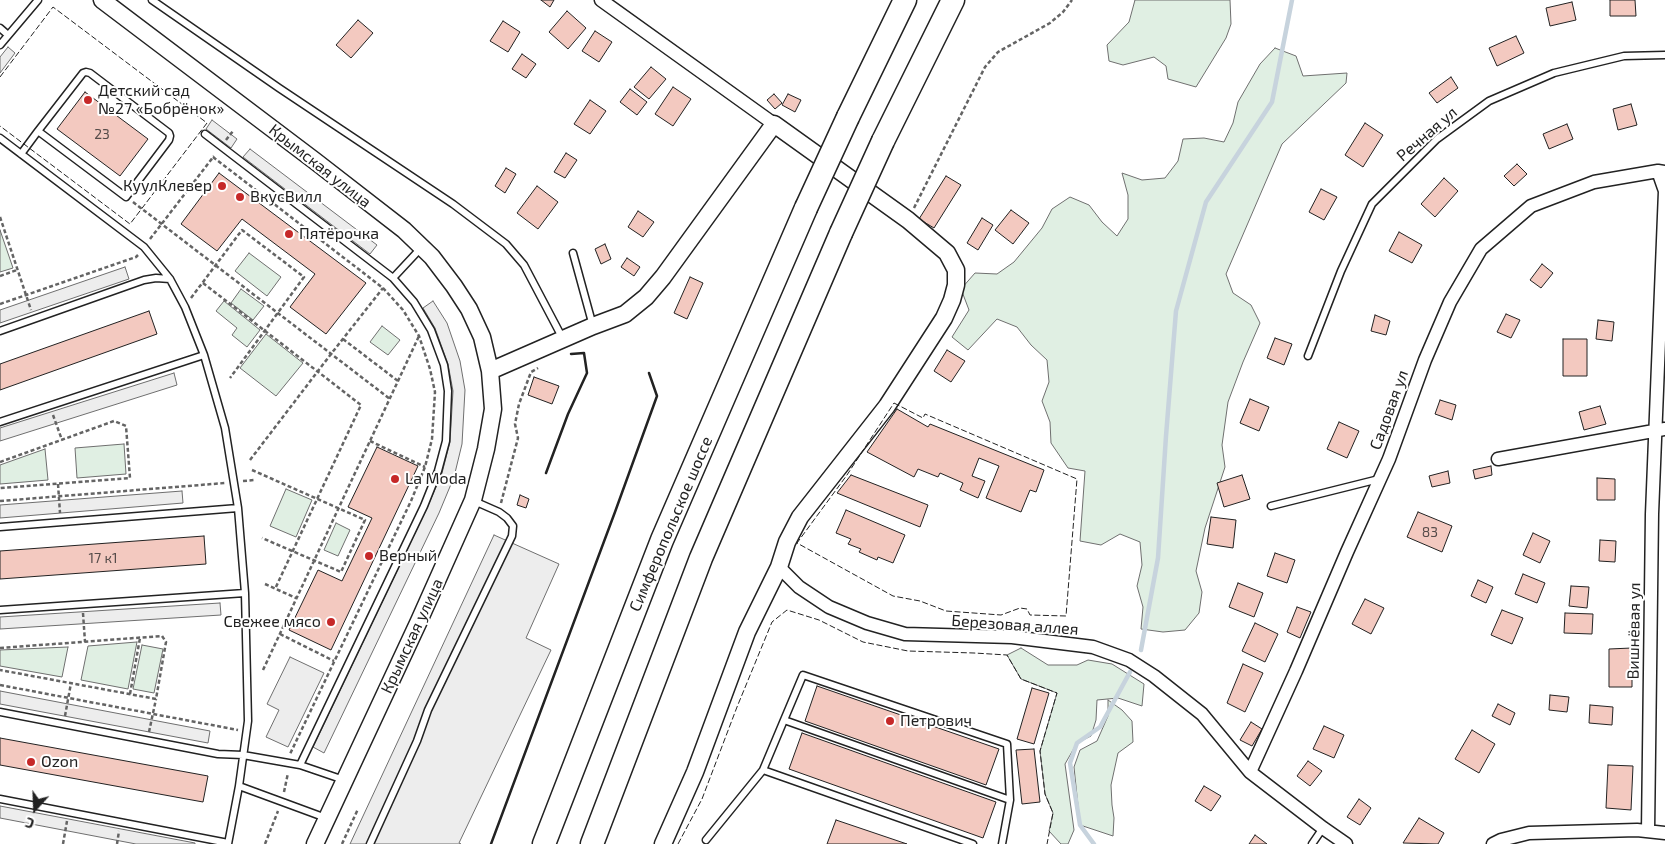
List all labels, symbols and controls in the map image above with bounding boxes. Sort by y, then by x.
place label: Детский сад №27 «Бобрёнок» [98,81,224,119]
marker: Детский сад №27 «Бобрёнок» [82,94,94,106]
street label: Речная ул [1393,103,1461,165]
street label: Крымская улица [265,120,375,212]
house number: 23 [94,126,110,142]
place label: КуулКлевер [123,176,212,196]
marker: КуулКлевер [216,180,228,192]
place label: ВкусВилл [250,187,322,207]
marker: ВкусВилл [234,191,246,203]
place label: Пятёрочка [299,224,379,244]
marker: Пятёрочка [283,228,295,240]
street label: Садовая ул [1366,368,1412,452]
street label: Симферопольское шоссе [625,434,717,614]
place label: La Moda [405,469,467,489]
marker: La Moda [389,473,401,485]
house number: 83 [1422,524,1438,540]
place label: Верный [379,546,437,566]
house number: 17 к1 [89,550,117,566]
marker: Верный [363,550,375,562]
street label: Крымская улица [377,575,447,697]
street label: Вишнёвая ул [1624,582,1644,680]
street label: Березовая аллея [951,611,1079,639]
place label: Свежее мясо [224,612,321,632]
marker: Свежее мясо [325,616,337,628]
place label: Петрович [900,711,972,731]
marker: Петрович [884,715,896,727]
place label: Ozon [41,752,78,772]
marker: Ozon [25,756,37,768]
north arrow [10,784,60,834]
text: С [23,814,36,833]

